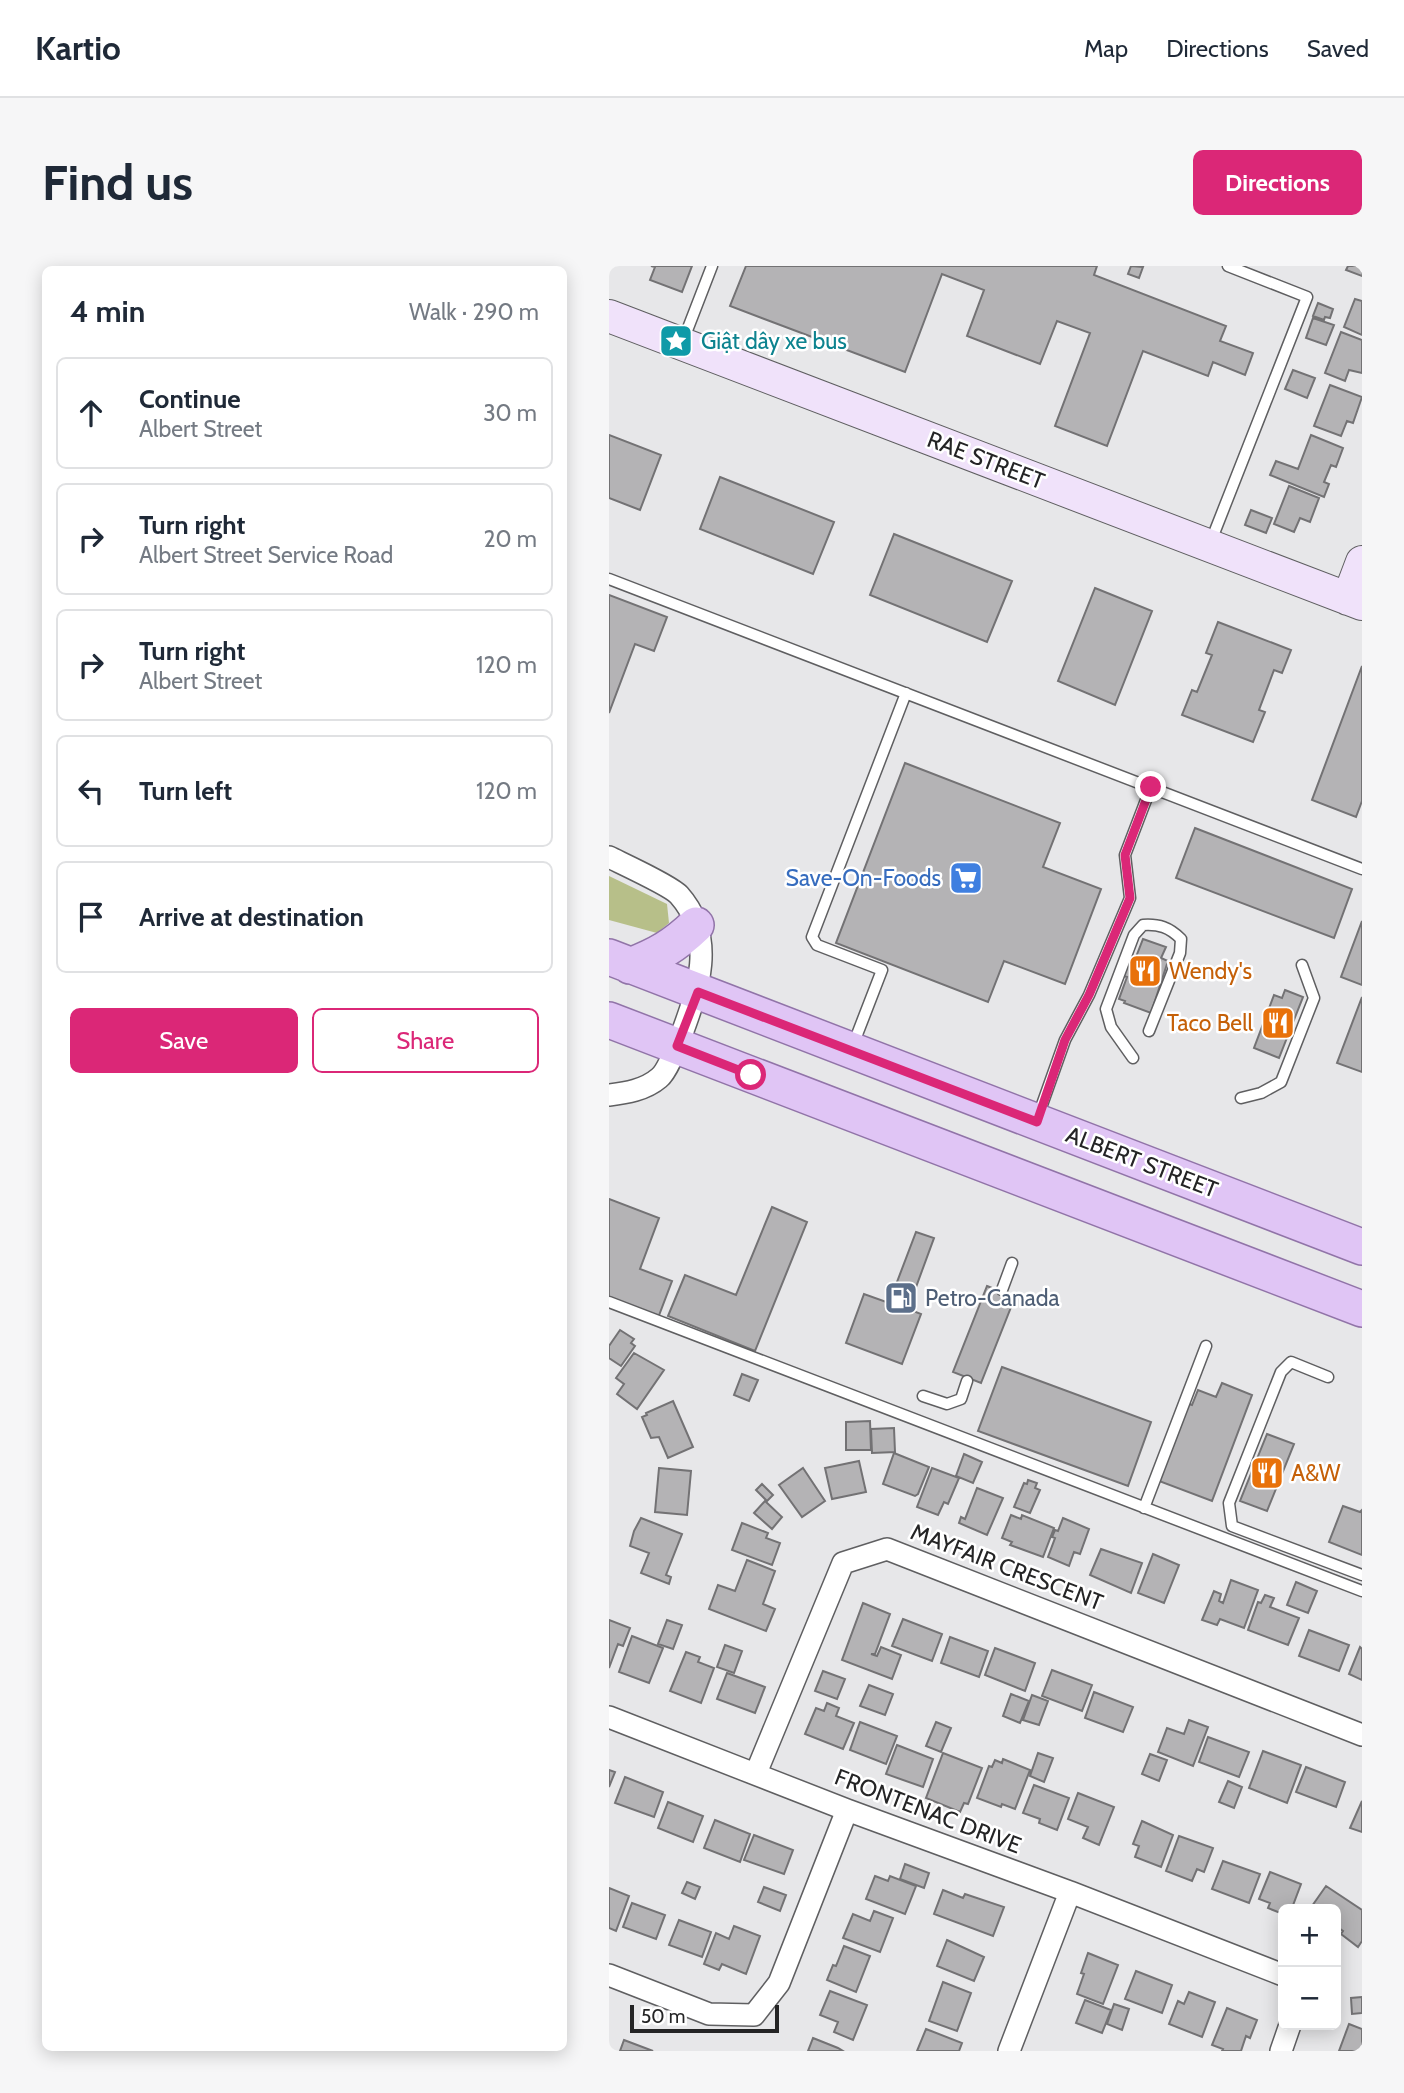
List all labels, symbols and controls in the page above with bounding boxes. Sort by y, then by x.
text: Kartio [35,28,121,68]
text: Map [1084,34,1128,63]
text: Directions [1166,34,1269,63]
text: Saved [1307,34,1369,63]
button: Directions [1193,150,1362,215]
text: Find us [42,153,193,212]
text: 4 min [70,293,145,330]
text: Walk · 290 m [409,298,539,326]
place icon: Giật dây xe bus [657,322,695,360]
place label: Giật dây xe bus [701,327,847,355]
text: Continue [139,383,241,415]
icon: ahead [72,394,110,432]
text: 30 m [483,399,537,427]
text: Albert Street [139,415,262,443]
street label: RAE STREET [923,425,1049,495]
text: Turn right [139,509,245,541]
icon: right [72,520,110,558]
text: 20 m [484,525,537,553]
text: Albert Street Service Road [139,541,393,569]
text: Turn right [139,635,245,667]
icon: right [72,646,110,684]
text: 120 m [476,651,537,679]
text: Albert Street [139,667,262,695]
route end [1135,771,1166,802]
icon: left [72,772,110,810]
text: Turn left [139,775,232,807]
text: 120 m [476,777,537,805]
supermarket icon: Save-On-Foods [947,859,985,897]
place label: Save-On-Foods [786,864,941,892]
icon: arrive [72,898,110,936]
text: Arrive at destination [139,901,364,933]
restaurant icon: Wendy's [1126,952,1164,990]
place label: Wendy's [1169,957,1252,985]
restaurant icon: Taco Bell [1259,1004,1297,1042]
button: Save [70,1008,298,1073]
button: Share [312,1008,539,1073]
place label: Taco Bell [1167,1009,1254,1037]
route start [735,1059,766,1090]
street label: ALBERT STREET [1062,1120,1222,1204]
fuel station icon: Petro-Canada [882,1279,920,1317]
place label: Petro-Canada [925,1284,1060,1312]
restaurant icon: A&W [1248,1454,1286,1492]
place label: A&W [1291,1459,1341,1487]
street label: MAYFAIR CRESCENT [907,1517,1107,1617]
street label: FRONTENAC DRIVE [831,1763,1025,1859]
map controls [1278,1904,1341,2030]
button: + [1278,1904,1341,1967]
button: − [1278,1967,1341,2030]
scale bar [630,2002,779,2034]
text: 50 m [641,2005,685,2028]

